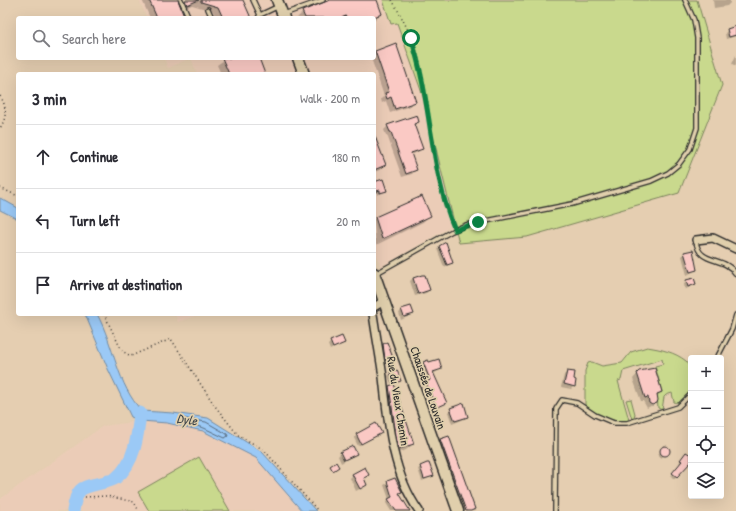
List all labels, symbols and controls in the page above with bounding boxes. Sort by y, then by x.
search box [16,16,376,60]
icon: search [30,27,52,49]
text: Search here [62,28,126,49]
route start [402,29,420,47]
text: 3 min [32,87,67,110]
text: Walk · 200 m [300,89,360,107]
icon: ahead [32,146,54,168]
text: Continue [70,146,118,167]
text: 180 m [332,148,360,166]
icon: left [32,210,54,232]
text: Turn left [70,210,120,231]
text: 20 m [336,212,360,230]
route end [469,213,487,231]
icon: arrive [32,274,54,296]
text: Arrive at destination [70,274,182,295]
street label: Chaussée de Louvain [406,344,451,432]
street label: Rue du Vieux Chemin [383,355,414,447]
map controls [688,355,724,499]
button: + [688,355,724,391]
button: − [688,391,724,427]
water label: Dyle [176,409,199,429]
button: locate [688,427,724,463]
button: layers [688,463,724,499]

